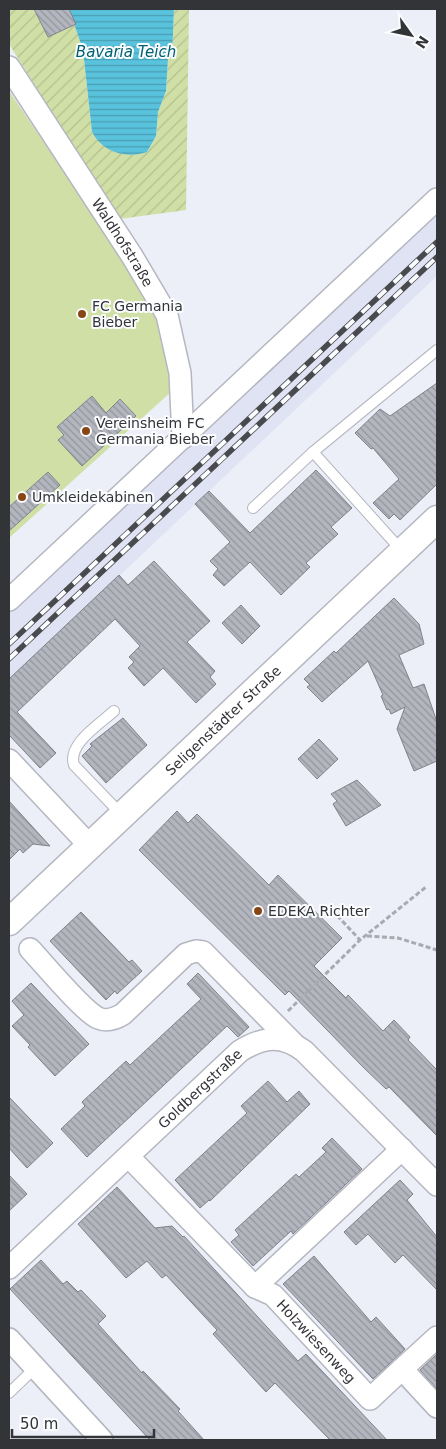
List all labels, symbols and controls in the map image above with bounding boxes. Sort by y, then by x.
north arrow [386,10,436,60]
text: N [412,33,432,51]
water label: Bavaria Teich [76,43,176,61]
street label: Waldhofstraße [89,195,156,289]
place label: FC Germania Bieber [92,298,183,330]
marker: FC Germania Bieber [76,308,88,320]
place label: Vereinsheim FC Germania Bieber [96,415,215,447]
marker: Vereinsheim FC Germania Bieber [80,425,92,437]
place label: Umkleidekabinen [32,489,153,505]
marker: Umkleidekabinen [16,491,28,503]
street label: Seligenstädter Straße [162,662,284,779]
place label: EDEKA Richter [268,903,370,919]
marker: EDEKA Richter [252,905,264,917]
street label: Goldbergstraße [155,1046,245,1132]
street label: Holzwiesenweg [273,1296,359,1386]
scale bar [12,1406,155,1438]
text: 50 m [20,1415,58,1433]

